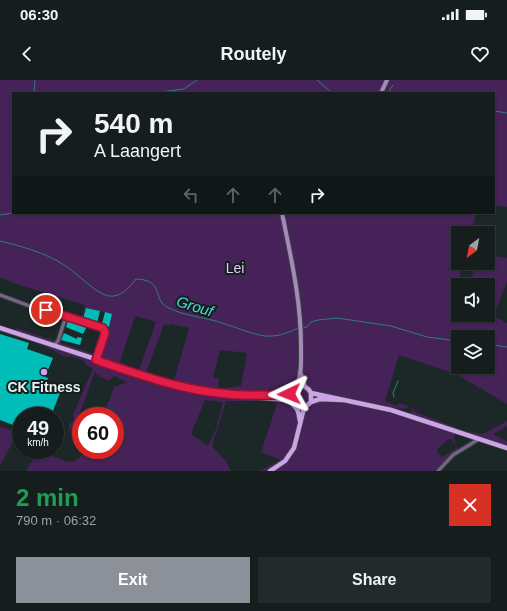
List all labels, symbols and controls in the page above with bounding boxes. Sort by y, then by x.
text: 06:30 [20,6,58,23]
icon: back [16,43,38,65]
icon: heart [469,43,491,65]
text: Routely [220,44,287,64]
icon: right [28,108,80,160]
text: 540 m [94,108,173,139]
text: A Laangert [94,141,181,161]
icon: left [180,184,202,206]
icon: ahead [222,184,244,206]
icon: ahead [264,184,286,206]
icon: right [306,184,328,206]
north arrow [451,226,495,270]
map controls [451,226,495,374]
park label: Lei [226,260,244,276]
button: sound [451,278,495,322]
water label: Grouf [175,292,217,320]
pin [29,293,63,327]
icon: arrive [35,299,57,321]
button: layers [451,330,495,374]
marker: CK Fitness [39,367,49,377]
position arrow [268,373,310,415]
place label: CK Fitness [7,379,81,395]
speed limit sign: 60 [72,407,124,459]
text: 49 [27,417,49,439]
text: km/h [27,437,49,448]
text: 2 min [16,484,79,511]
button: close [449,484,491,526]
text: 790 m · 06:32 [16,513,96,528]
button: Exit [16,557,250,603]
button: Share [258,557,491,603]

